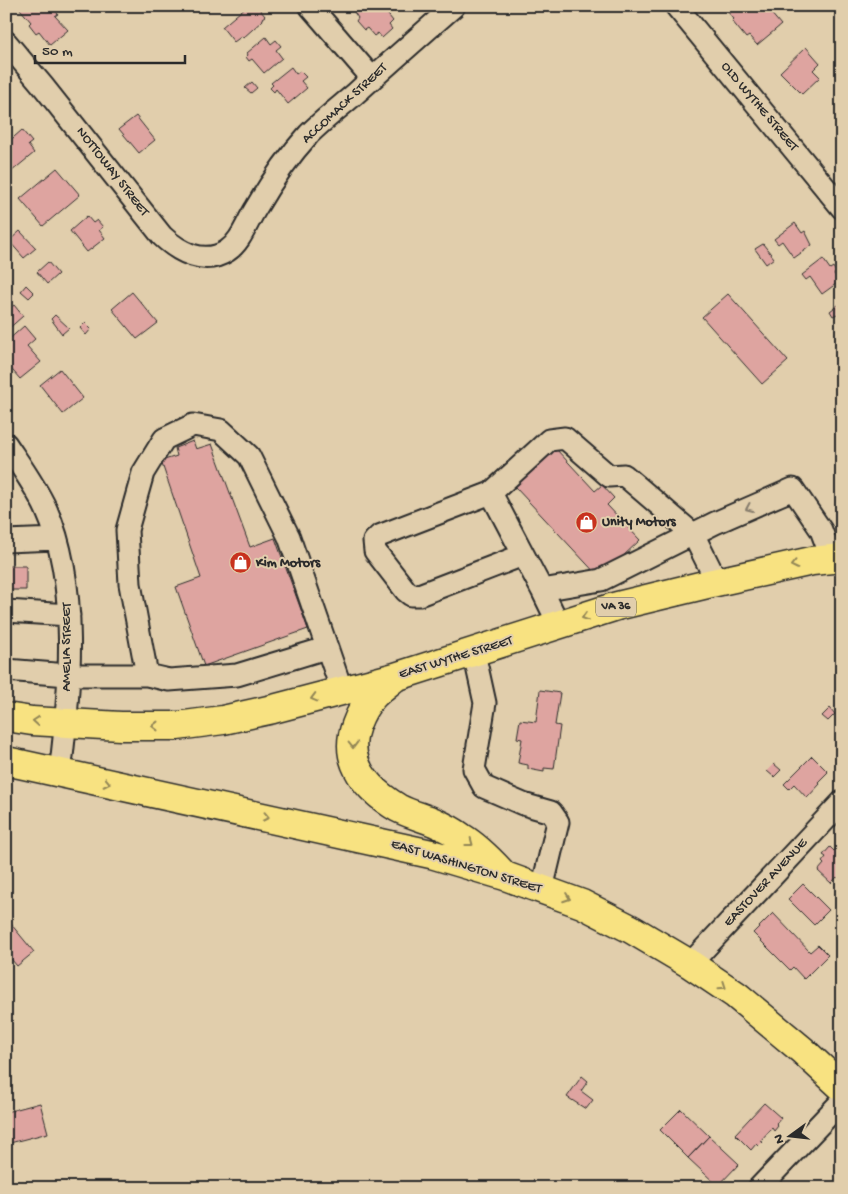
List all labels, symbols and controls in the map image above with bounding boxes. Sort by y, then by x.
scale bar [35,32,185,64]
text: 50 m [42,43,73,61]
street label: OLD WYTHE STREET [717,59,802,156]
street label: ACCOMACK STREET [299,60,392,148]
street label: NOTTOWAY STREET [72,124,153,221]
one-way arrow [745,502,754,513]
shop icon: Unity Motors [574,510,598,534]
place label: Unity Motors [602,514,677,531]
shop icon: Kim Motors [228,551,252,575]
place label: Kim Motors [255,555,321,572]
one-way arrow [789,559,798,570]
road number: VA 36 [596,598,636,616]
street label: AMELIA STREET [59,602,76,691]
one-way arrow [581,611,590,621]
street label: EAST WYTHE STREET [397,632,516,683]
one-way arrow [311,693,319,703]
one-way arrow [32,716,40,727]
one-way arrow [150,721,158,731]
one-way arrow [348,742,358,749]
one-way arrow [103,777,112,788]
one-way arrow [262,811,271,822]
street label: EASTOVER AVENUE [721,834,812,931]
street label: EAST WASHINGTON STREET [389,836,544,898]
one-way arrow [464,838,473,846]
one-way arrow [562,892,571,902]
one-way arrow [718,980,727,989]
north arrow [766,1112,816,1162]
text: N [770,1132,789,1145]

